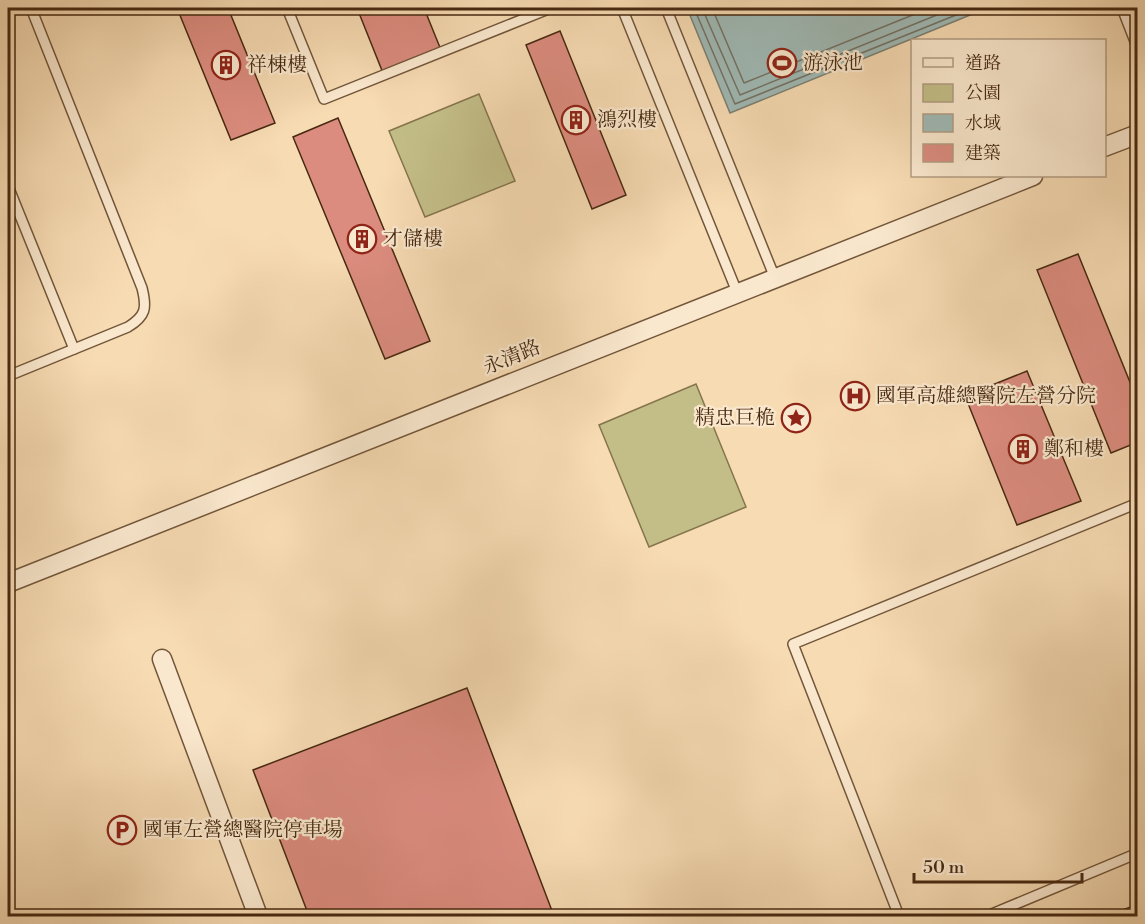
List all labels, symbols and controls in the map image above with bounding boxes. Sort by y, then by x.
legend [911,39,1106,177]
sports icon: 游泳池 [766,47,798,79]
building icon: 祥棟樓 [210,49,242,81]
place label: 游泳池 [803,51,863,76]
text: 道路 [965,52,1001,75]
place label: 祥棟樓 [247,53,307,78]
text: 公園 [965,82,1001,105]
building icon: 鴻烈樓 [560,104,592,136]
place label: 鴻烈樓 [597,108,657,133]
text: 水域 [965,112,1001,135]
text: 建築 [965,142,1001,165]
building icon: 才儲樓 [346,223,378,255]
place label: 才儲樓 [383,227,443,252]
street label: 永清路 [480,335,544,381]
hospital icon: 國軍高雄總醫院左營分院 [839,380,871,412]
place label: 國軍高雄總醫院左營分院 [876,384,1096,409]
place icon: 精忠巨桅 [780,402,812,434]
place label: 精忠巨桅 [695,406,775,431]
building icon: 鄭和樓 [1007,433,1039,465]
place label: 鄭和樓 [1044,437,1104,462]
parking icon: 國軍左營總醫院停車場 [106,814,138,846]
place label: 國軍左營總醫院停車場 [143,818,343,843]
scale bar [914,846,1082,884]
text: 50 m [923,856,965,879]

